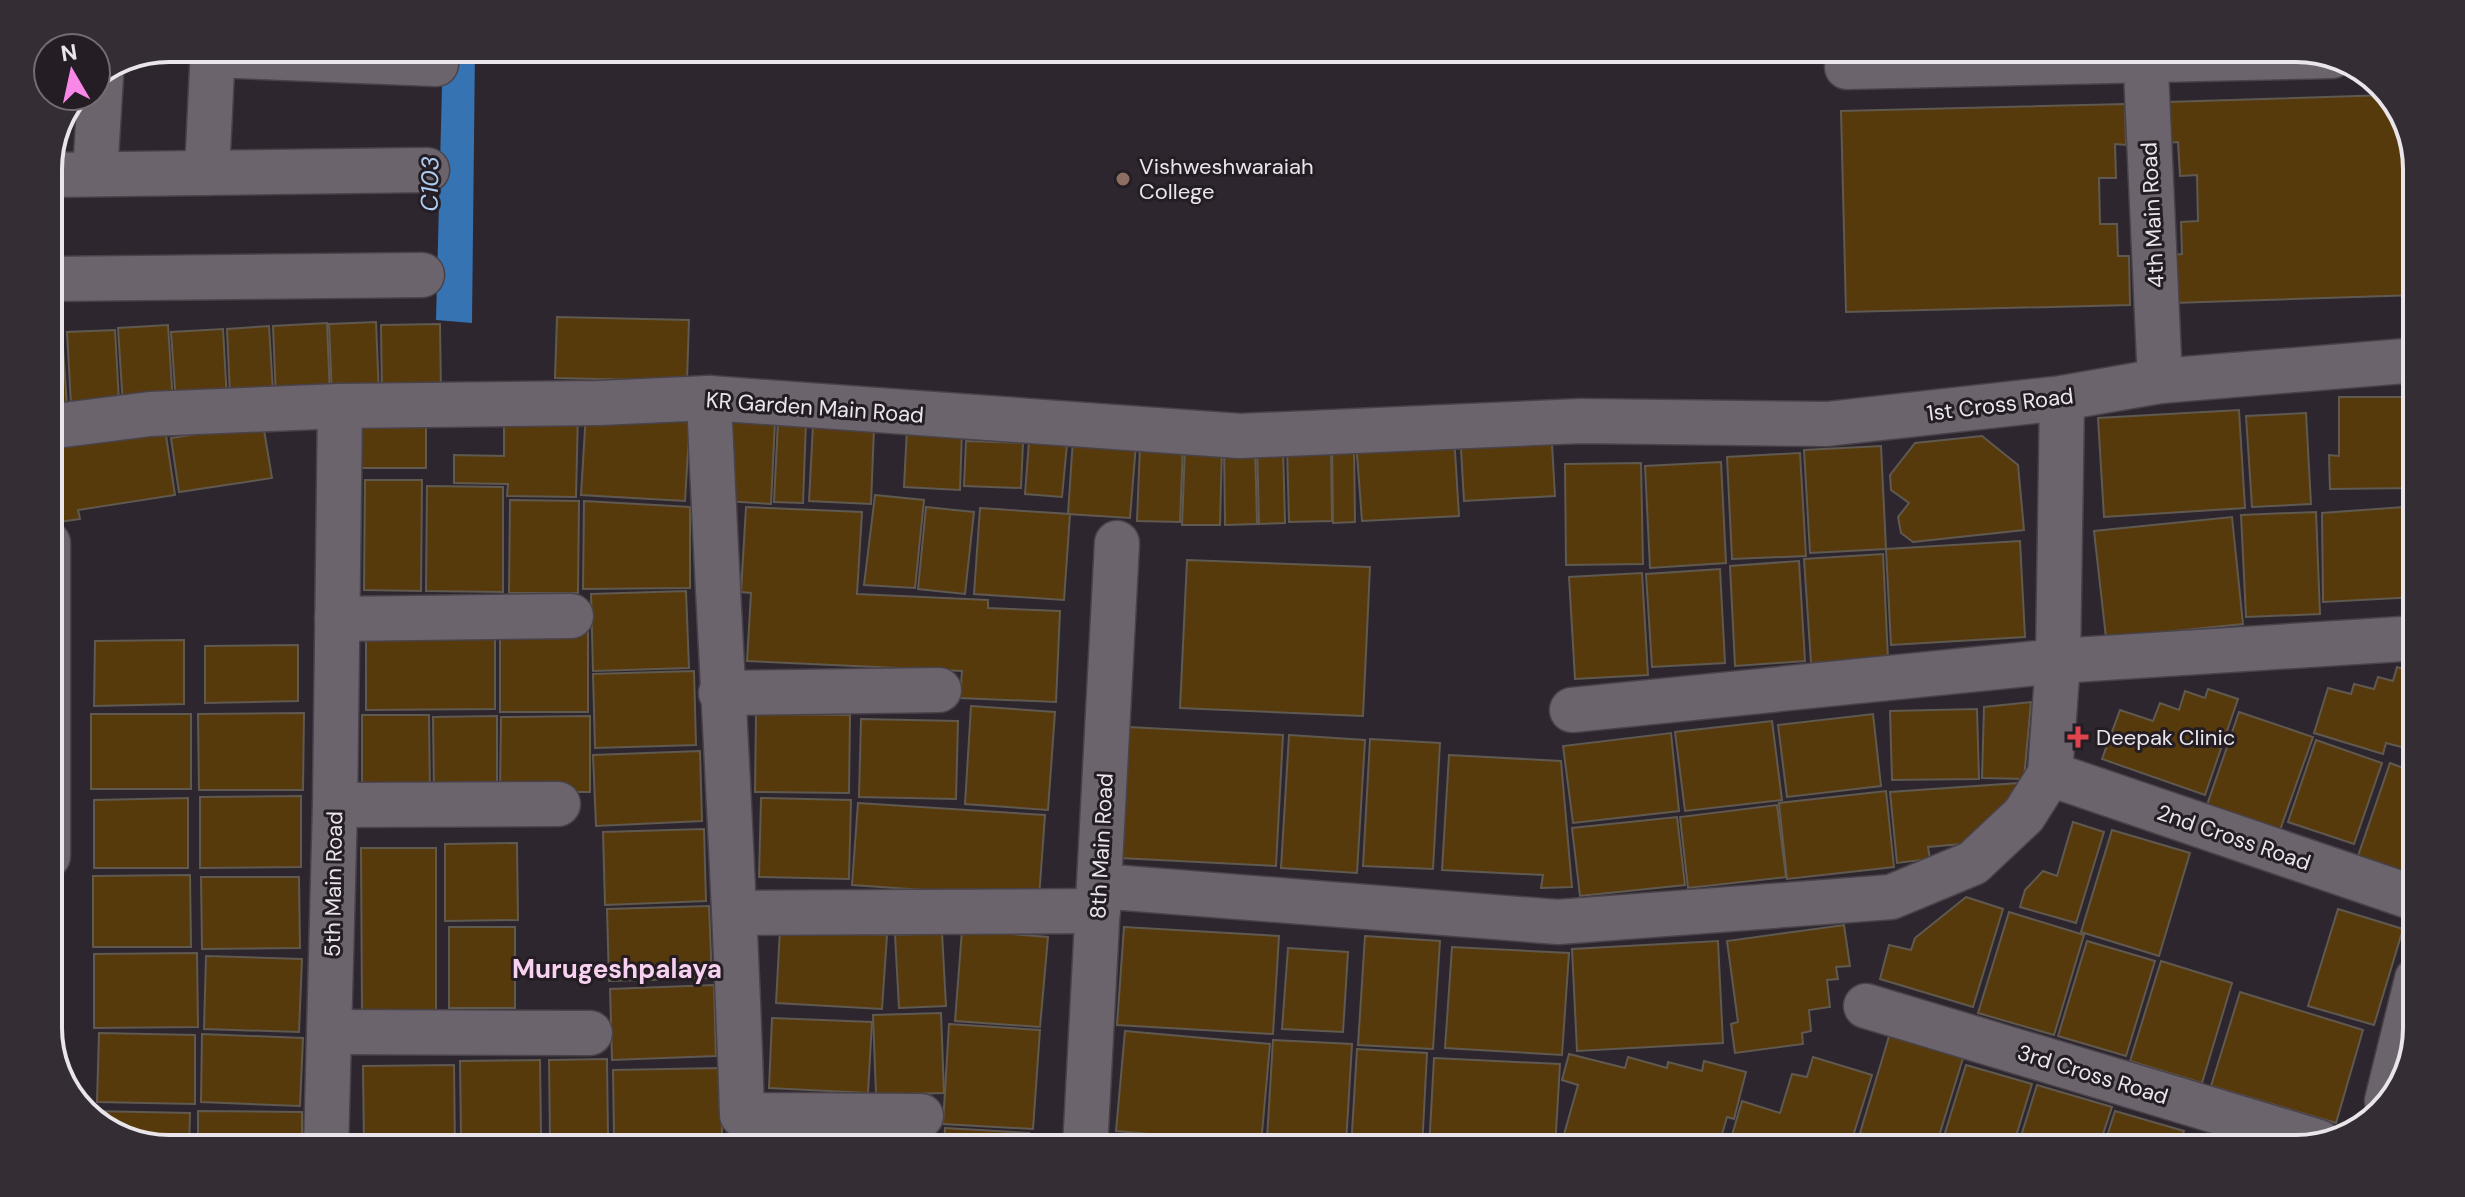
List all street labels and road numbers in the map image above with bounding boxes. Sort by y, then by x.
street label: 4th Main Road [2134,141,2171,289]
street label: 1st Cross Road [1925,381,2075,428]
street label: KR Garden Main Road [705,385,925,430]
street label: 8th Main Road [1083,772,1120,920]
street label: 2nd Cross Road [2153,798,2315,877]
street label: 5th Main Road [318,811,349,957]
street label: 3rd Cross Road [2014,1038,2172,1111]

